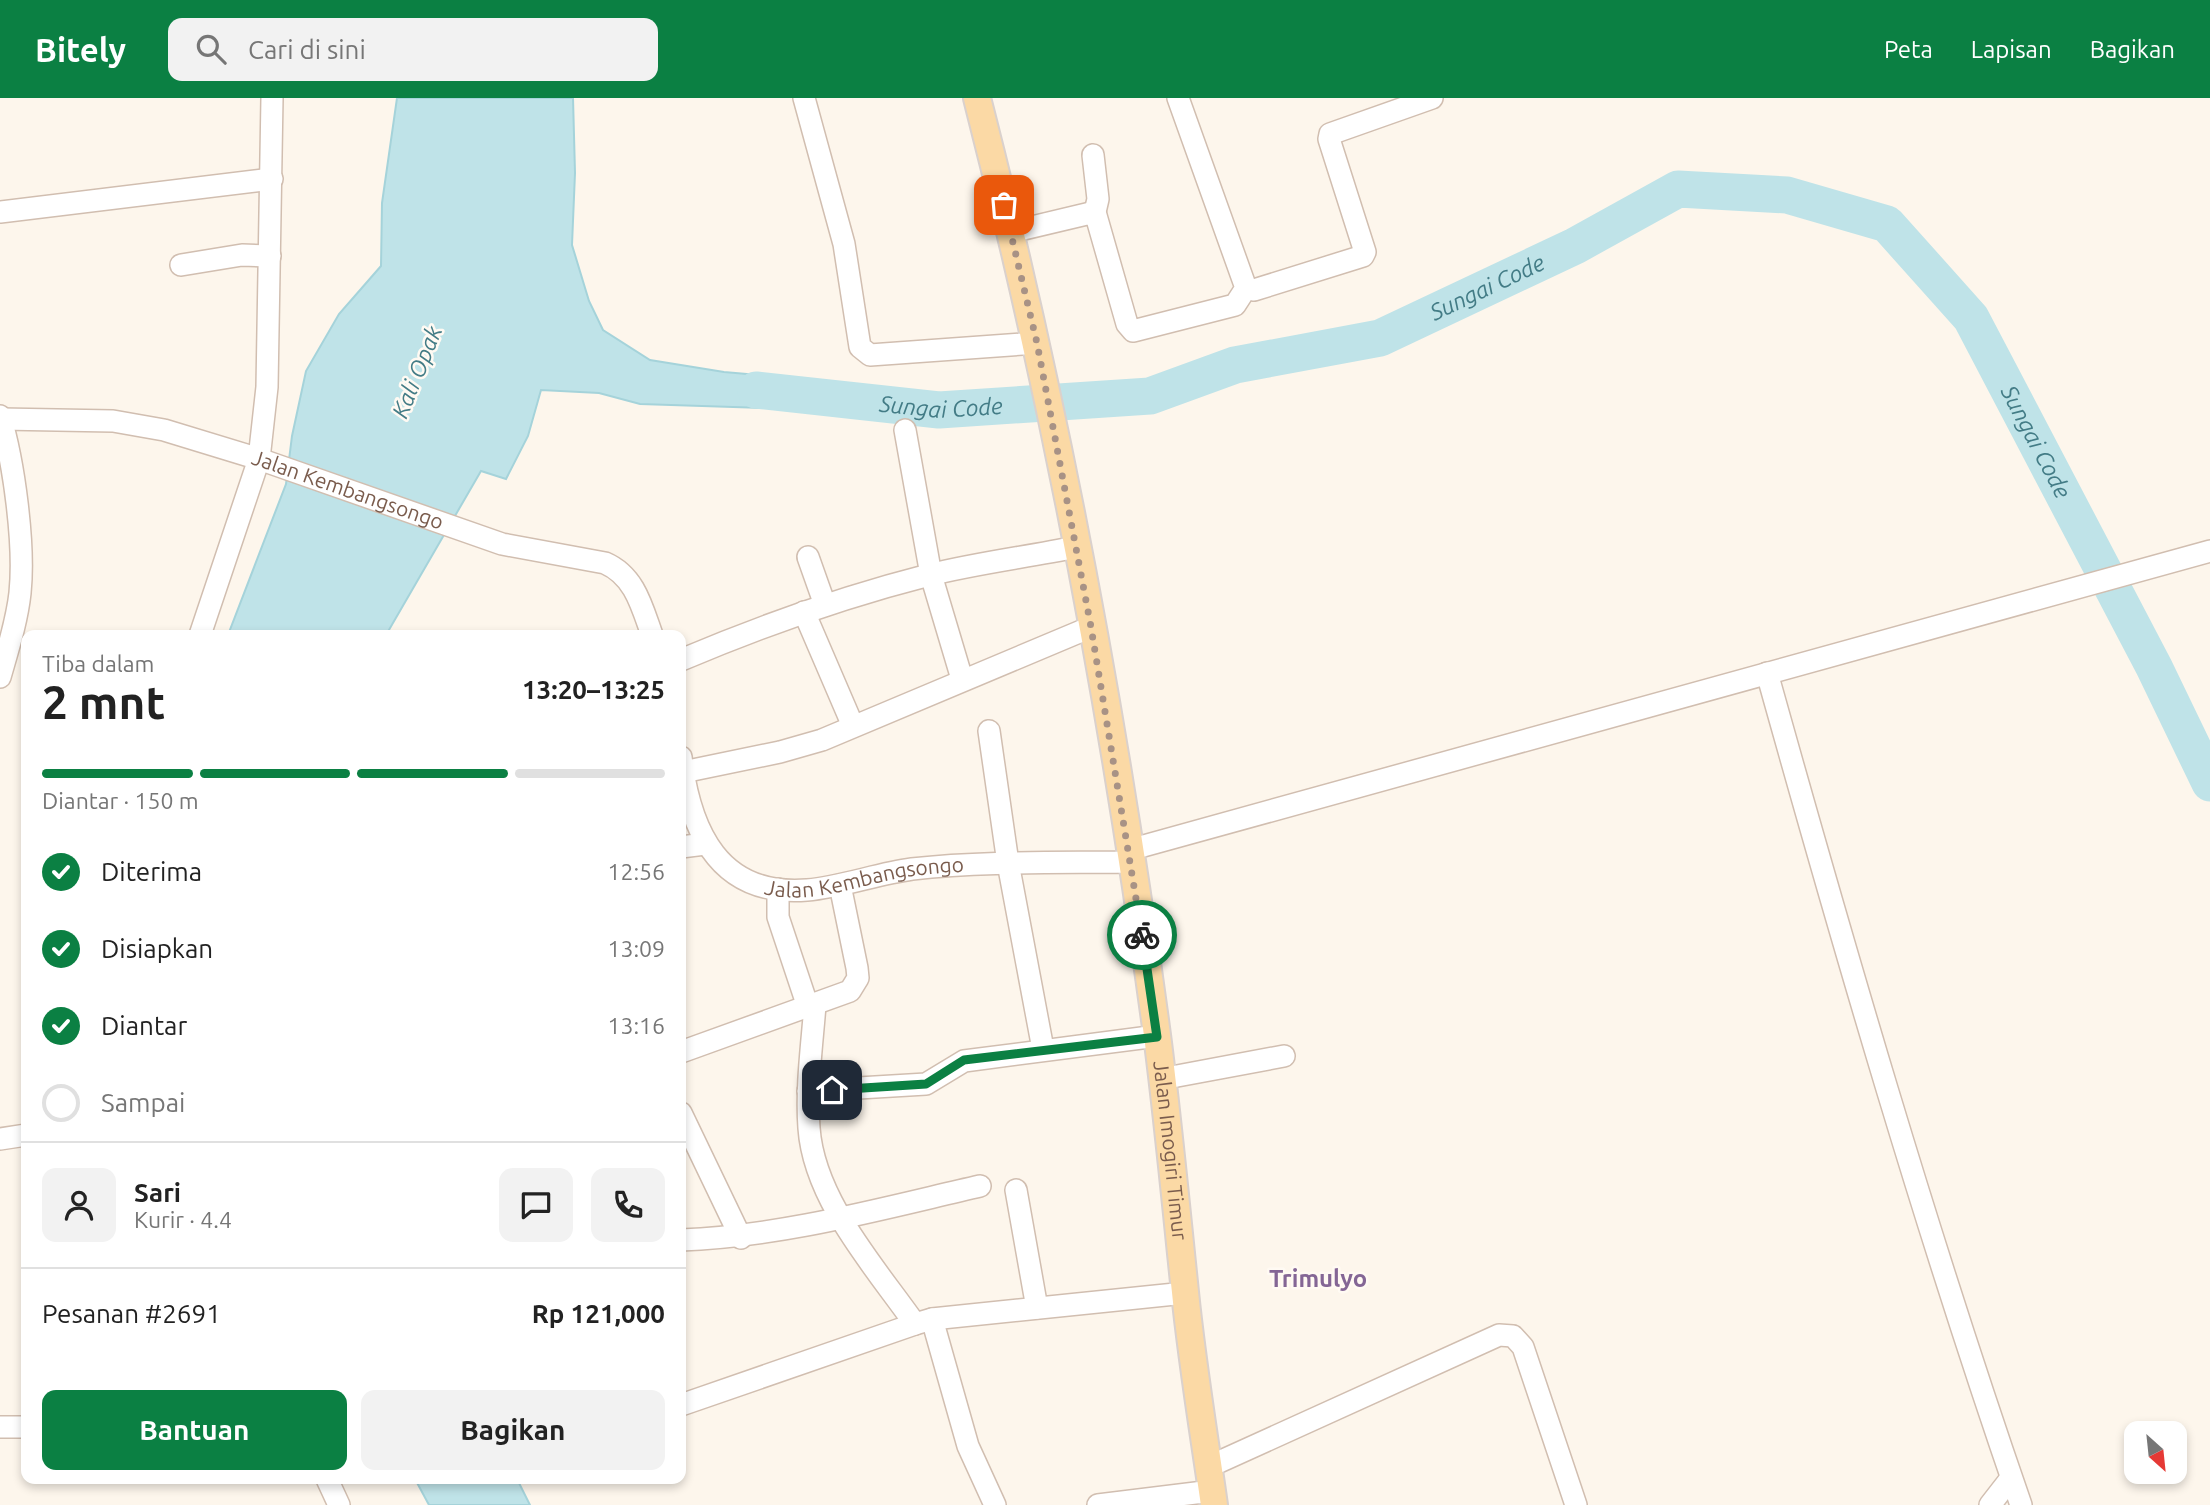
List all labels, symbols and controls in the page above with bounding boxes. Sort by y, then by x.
search box [168,18,658,81]
icon: search [192,30,230,68]
text: Bitely [35,31,126,68]
text: Cari di sini [248,35,366,64]
text: Peta [1884,36,1933,63]
text: Lapisan [1971,36,2052,63]
text: Bagikan [2090,36,2175,63]
pin [974,175,1034,235]
icon: bag [985,186,1023,224]
water label: Sungai Code [1425,249,1548,325]
water label: Kali Opak [387,322,446,422]
water label: Sungai Code [1996,380,2076,502]
water label: Sungai Code [877,390,1004,422]
street label: Jalan Kembangsongo [249,445,447,534]
text: Tiba dalam [42,651,154,676]
text: 13:20–13:25 [522,675,665,704]
text: 2 mnt [42,676,165,728]
text: Diantar · 150 m [42,788,199,813]
street label: Jalan Kembangsongo [763,852,965,902]
icon: check [42,853,80,891]
text: Diterima [101,857,202,886]
text: 12:56 [607,859,665,884]
courier [1107,900,1177,970]
icon: bike [1123,916,1161,954]
icon: check [42,930,80,968]
text: Disiapkan [101,934,213,963]
text: 13:09 [607,936,665,961]
icon: check [42,1007,80,1045]
text: Diantar [101,1011,187,1040]
text: 13:16 [607,1013,665,1038]
street label: Jalan Imogiri Timur [1149,1059,1193,1241]
pin [802,1060,862,1120]
icon: home [813,1071,851,1109]
text: Sampai [101,1088,185,1117]
button: person [42,1168,116,1242]
button: chat [499,1168,573,1242]
button: phone [591,1168,665,1242]
text: Sari [134,1178,181,1207]
text: Kurir · 4.4 [134,1207,232,1232]
district label: Trimulyo [1269,1265,1367,1292]
text: Pesanan #2691 [42,1299,221,1328]
text: Rp 121,000 [532,1299,665,1328]
button: Bantuan [42,1390,347,1470]
button: Bagikan [361,1390,665,1470]
north arrow [2124,1421,2188,1484]
map controls [2124,1421,2187,1484]

